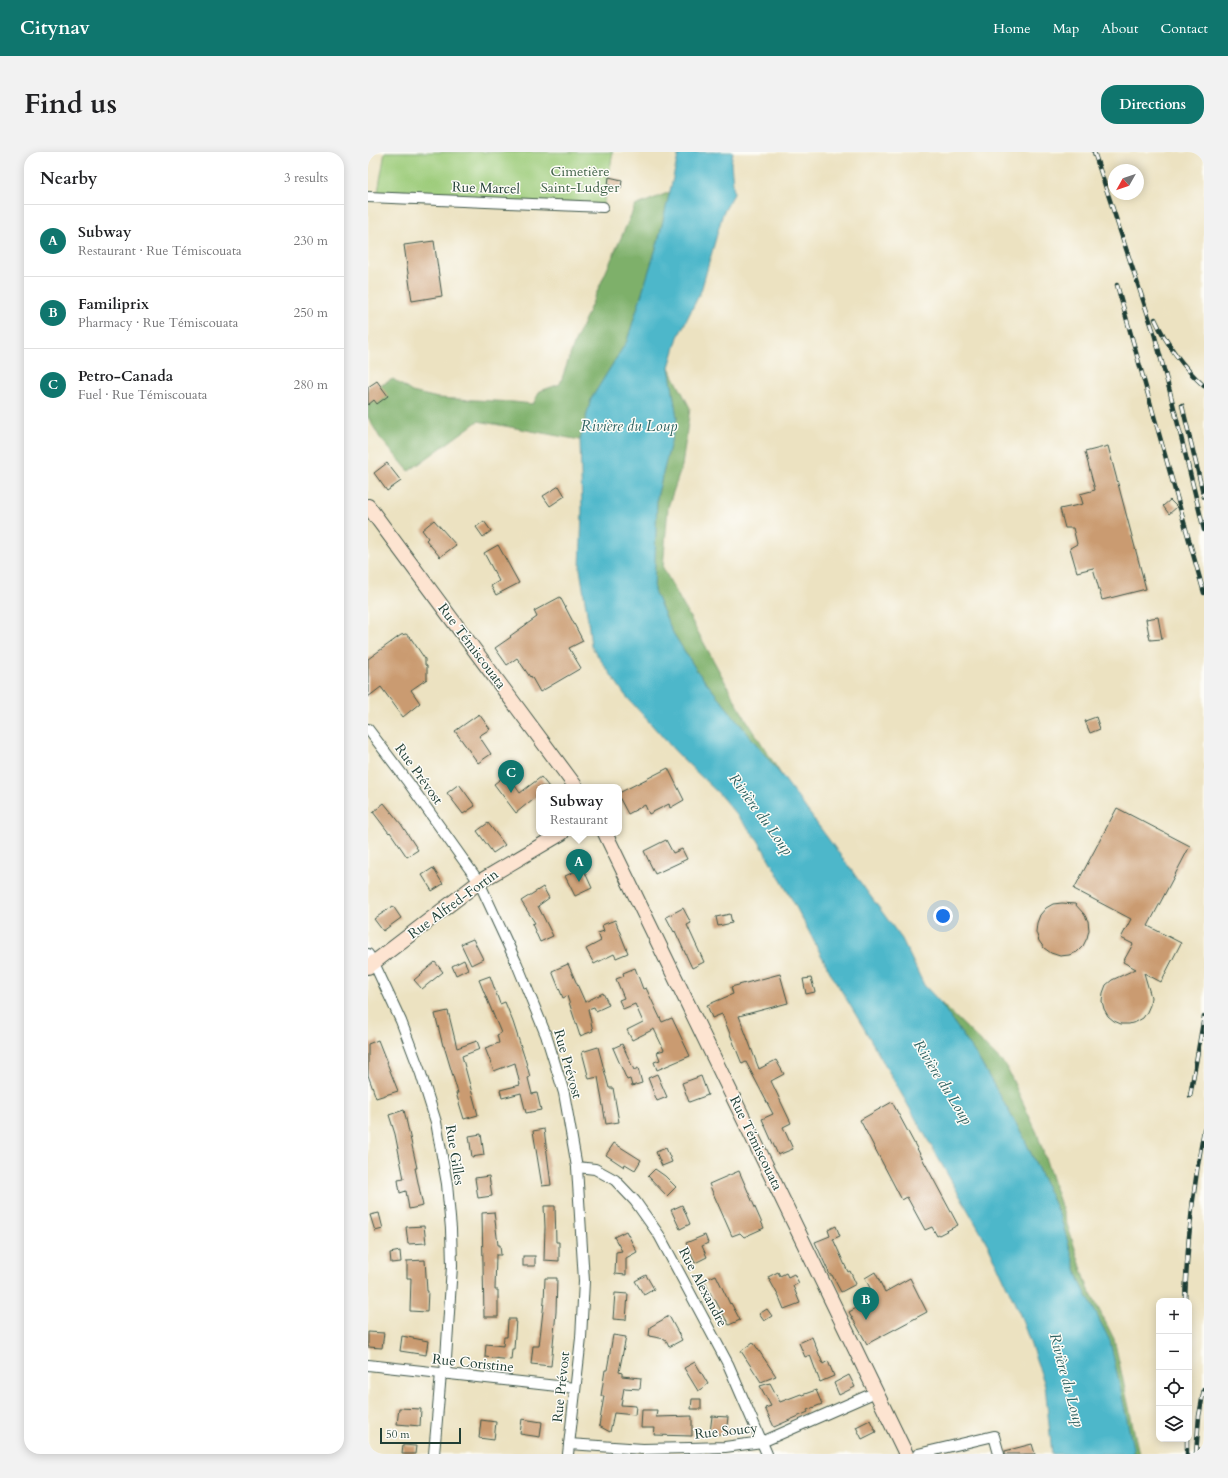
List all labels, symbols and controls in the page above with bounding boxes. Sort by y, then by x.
text: Citynav [20,15,90,41]
text: Home [993,19,1031,38]
text: Map [1053,19,1079,38]
text: About [1101,19,1138,38]
text: Contact [1160,19,1208,38]
text: Find us [24,85,117,123]
button: Directions [1101,85,1204,124]
park label: Cimetière Saint-Ludger [541,162,620,197]
north arrow [1108,164,1144,200]
text: Nearby [40,167,97,190]
text: 3 results [284,169,328,187]
street label: Rue Marcel [452,177,521,199]
text: Subway [78,222,131,242]
text: A [48,232,58,250]
text: 230 m [294,232,328,250]
text: Restaurant · Rue Témiscouata [78,242,242,260]
text: Familiprix [78,294,149,314]
text: B [48,304,58,322]
text: 250 m [294,304,328,322]
text: Pharmacy · Rue Témiscouata [78,314,238,332]
text: Petro-Canada [78,366,173,386]
text: C [48,376,58,394]
text: 280 m [294,376,328,394]
text: Fuel · Rue Témiscouata [78,386,207,404]
water label: Rivière du Loup [581,416,677,436]
street label: Rue Témiscouata [433,599,511,693]
street label: Rue Prévost [390,740,448,809]
pin: C [498,760,524,793]
water label: Rivière du Loup [725,769,797,859]
popup [536,784,622,836]
text: Subway [550,791,603,811]
text: Restaurant [550,811,608,829]
pin: A [566,849,592,882]
street label: Rue Alfred-Fortin [404,865,502,943]
your location [933,906,953,926]
street label: Rue Prévost [549,1027,587,1101]
water label: Rivière du Loup [909,1036,977,1128]
street label: Rue Témiscouata [725,1093,787,1193]
street label: Rue Gilles [441,1124,469,1187]
street label: Rue Alexandre [674,1244,732,1330]
pin: B [853,1287,879,1320]
map controls [1156,1298,1192,1442]
button: + [1156,1298,1192,1334]
water label: Rivière du Loup [1045,1331,1089,1429]
button: − [1156,1334,1192,1370]
street label: Rue Coristine [431,1349,515,1377]
street label: Rue Prévost [548,1350,574,1423]
button: locate [1156,1370,1192,1406]
button: layers [1156,1406,1192,1442]
street label: Rue Soucy [693,1418,759,1444]
scale bar [380,1426,461,1445]
text: 50 m [386,1427,410,1442]

